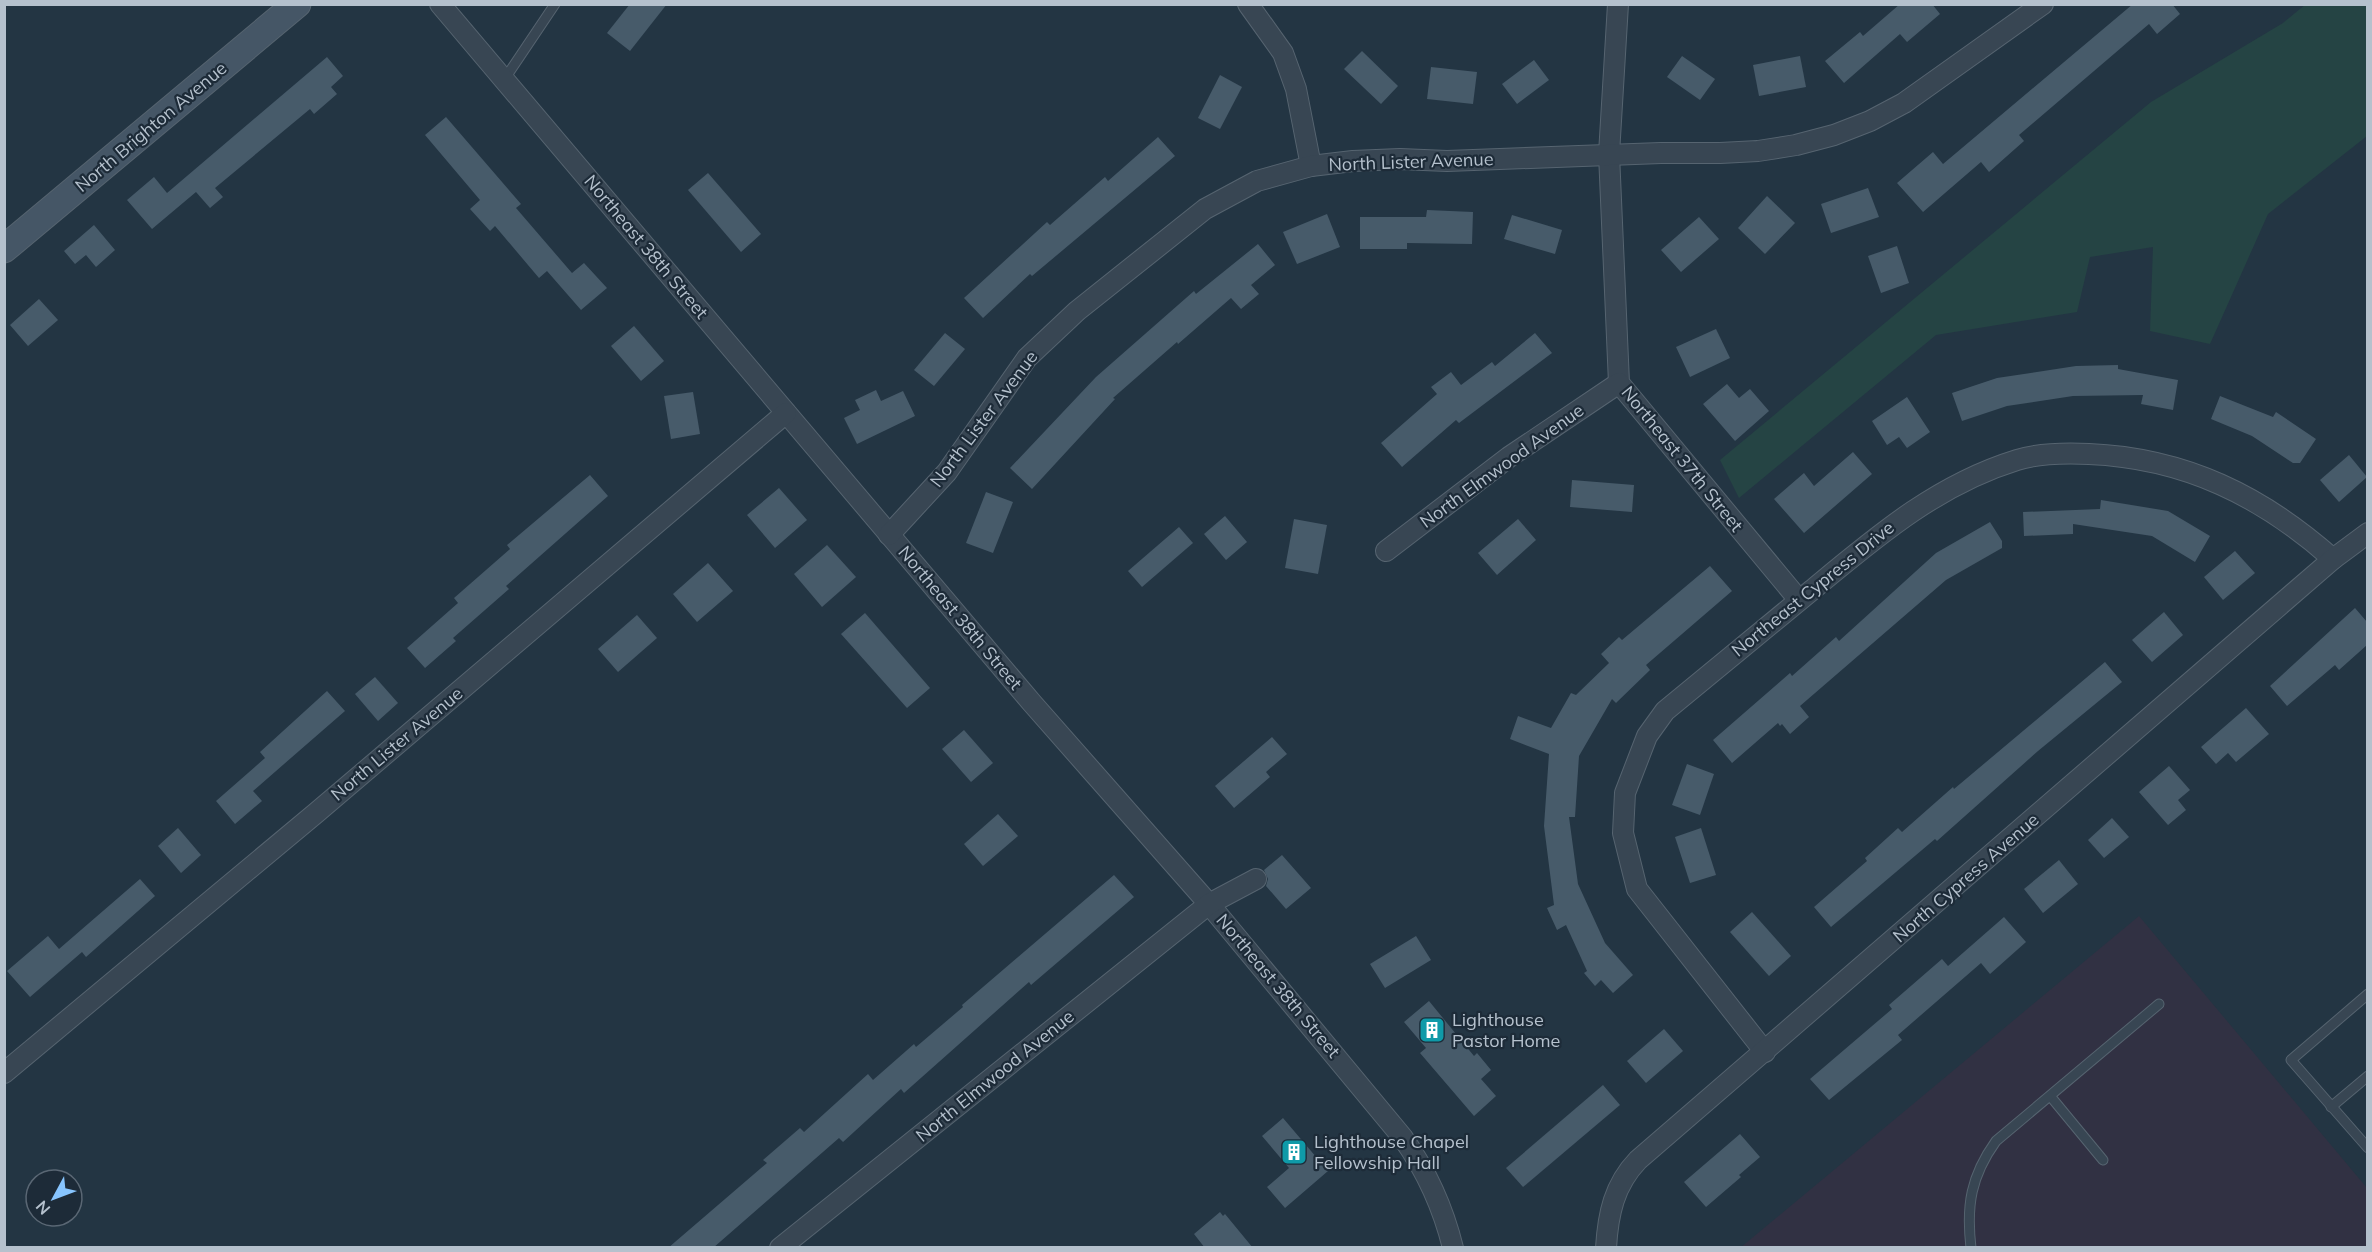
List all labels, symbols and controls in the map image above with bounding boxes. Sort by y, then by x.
street label: North Brighton Avenue [70,56,231,197]
street label: North Lister Avenue [1328,147,1494,176]
street label: Northeast 38th Street [579,170,713,323]
street label: North Lister Avenue [925,346,1042,492]
street label: Northeast 37th Street [1617,381,1748,536]
street label: North Elmwood Avenue [1415,398,1588,533]
street label: Northeast Cypress Drive [1727,516,1899,661]
street label: Northeast 38th Street [893,541,1027,694]
street label: North Lister Avenue [326,682,467,806]
street label: North Cypress Avenue [1888,808,2043,947]
street label: Northeast 38th Street [1211,909,1345,1062]
street label: North Elmwood Avenue [911,1005,1079,1147]
place label: Lighthouse Pastor Home [1452,1008,1560,1052]
building icon: Lighthouse Pastor Home [1417,1015,1447,1045]
place label: Lighthouse Chapel Fellowship Hall [1314,1130,1469,1174]
building icon: Lighthouse Chapel Fellowship Hall [1279,1137,1309,1167]
north arrow [24,1168,84,1228]
text: N [31,1197,54,1219]

